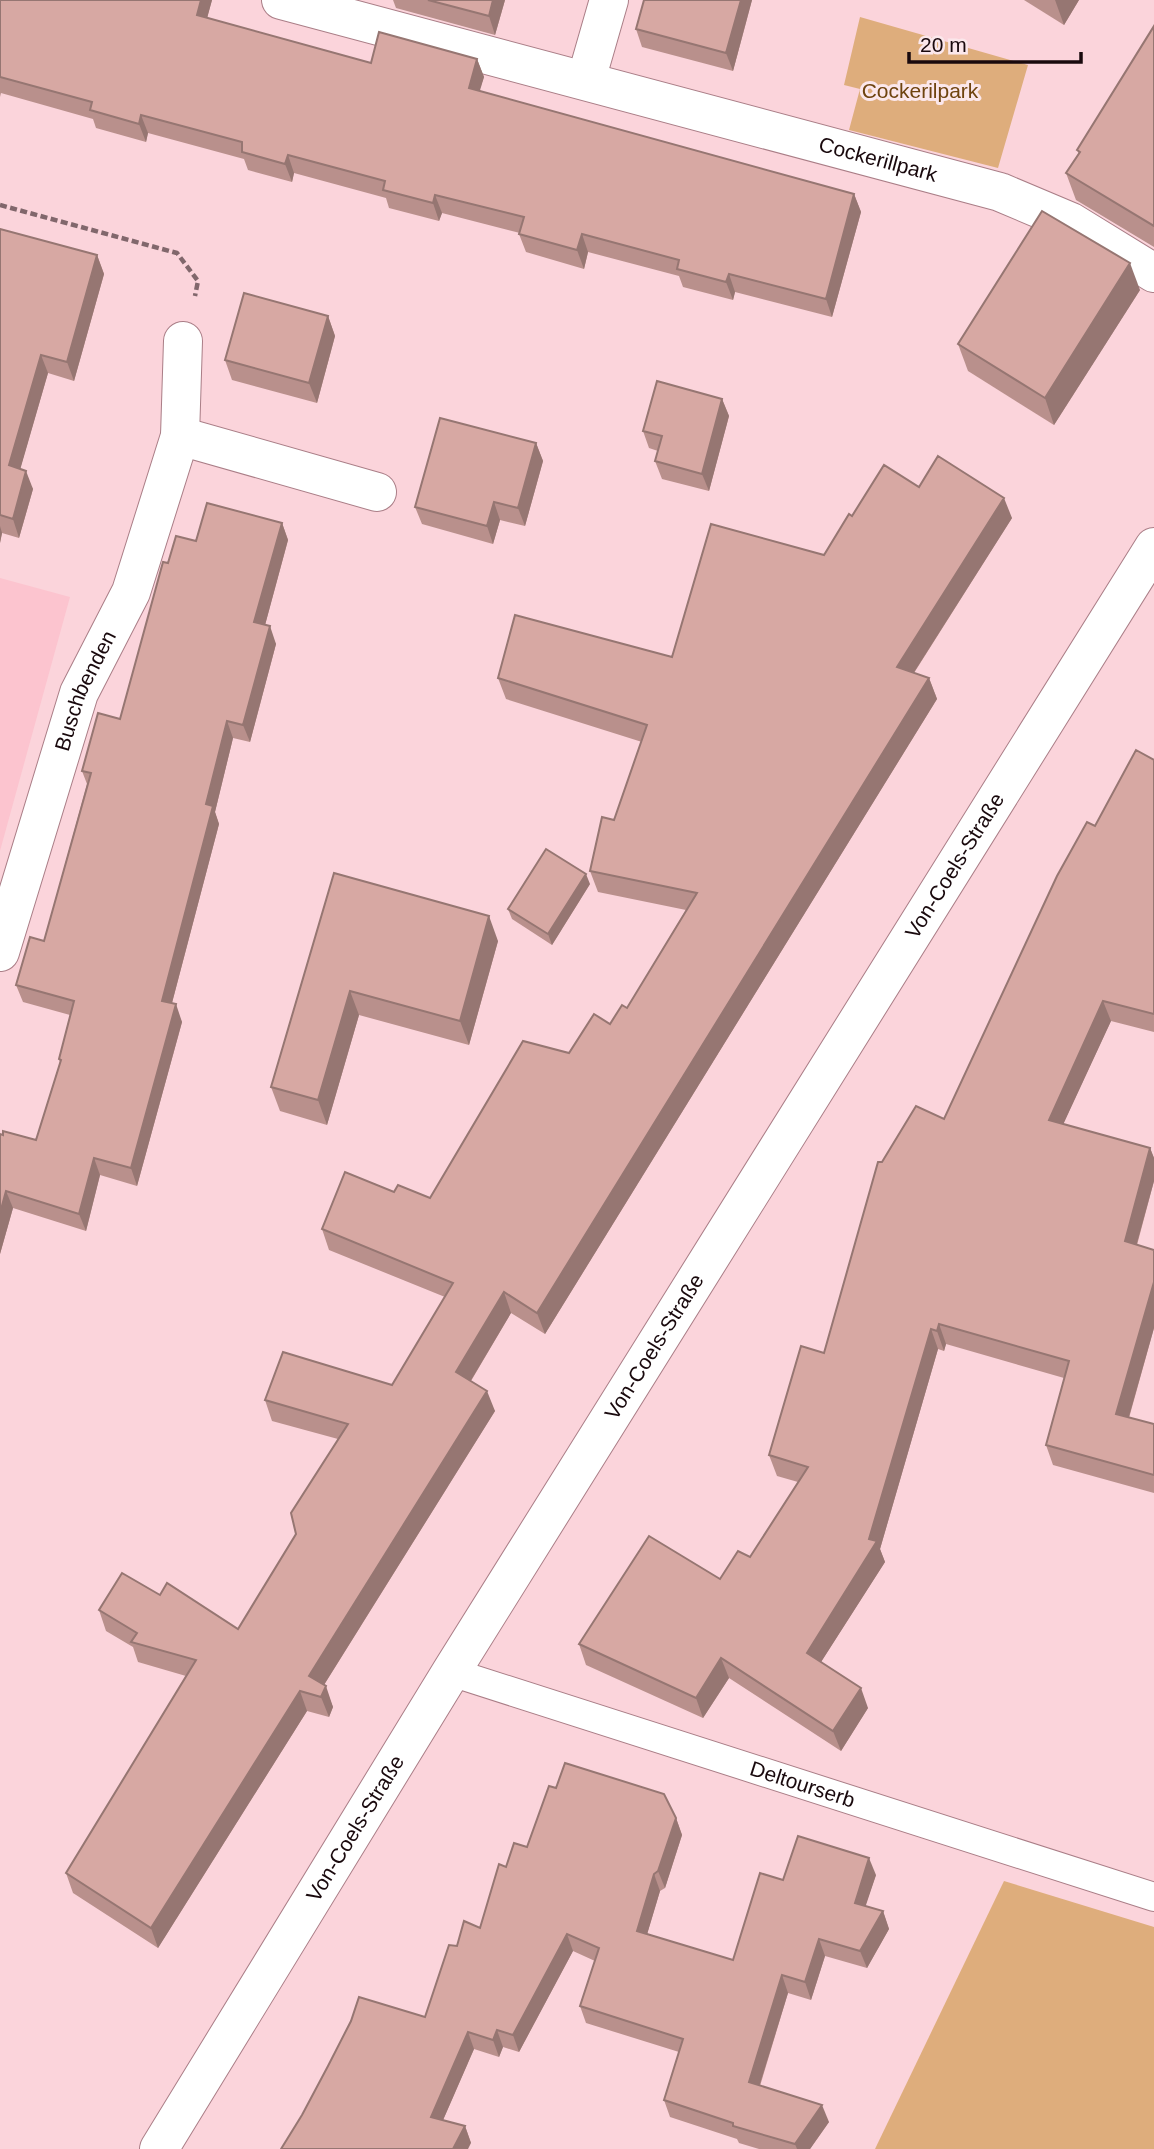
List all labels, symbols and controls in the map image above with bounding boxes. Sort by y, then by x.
scale bar [909,21,1080,65]
text: 20 m [920,33,967,56]
park label: Cockerilpark [862,79,979,102]
street label: Cockerillpark [817,132,940,186]
street label: Buschbenden [50,627,120,754]
street label: Von-Coels-Straße [900,789,1008,942]
street label: Von-Coels-Straße [600,1269,708,1423]
street label: Von-Coels-Straße [301,1751,408,1905]
street label: Deltourserb [747,1756,858,1812]

